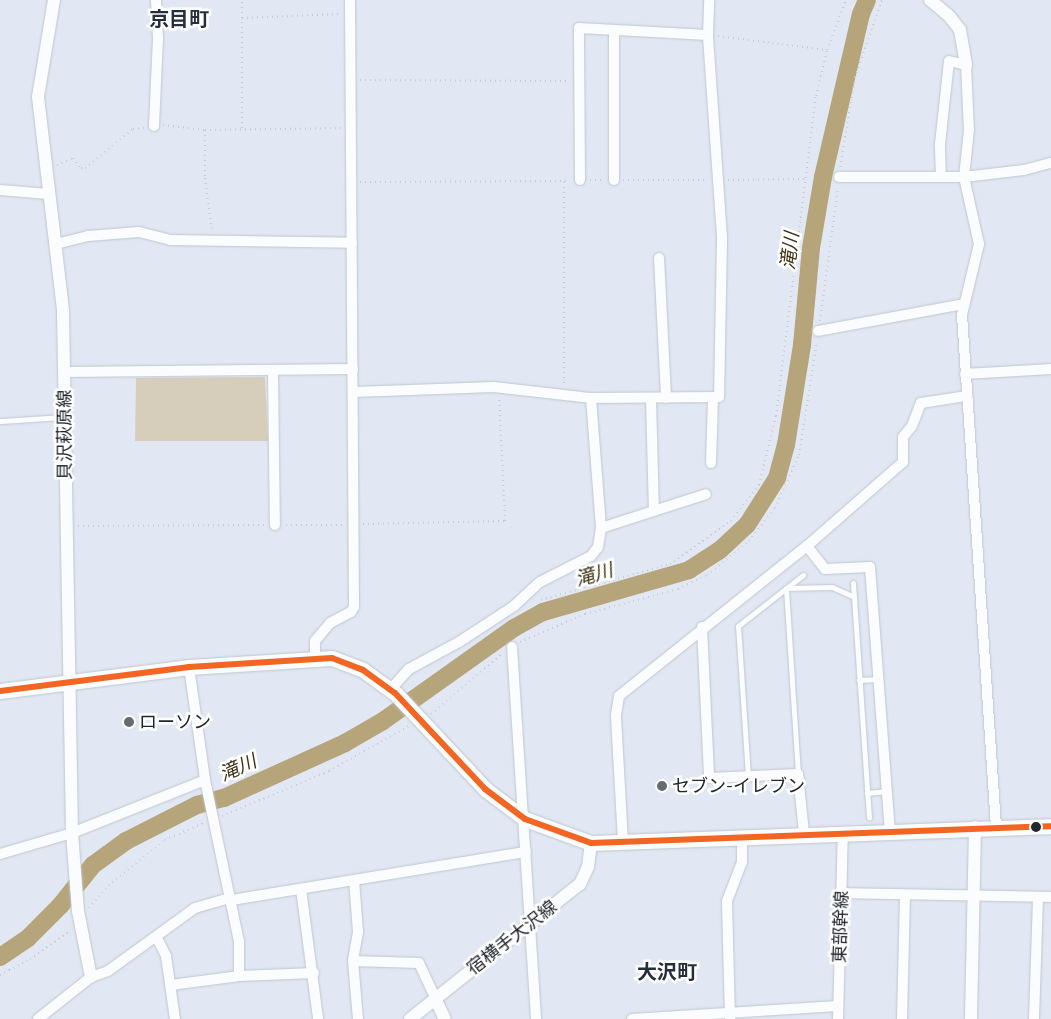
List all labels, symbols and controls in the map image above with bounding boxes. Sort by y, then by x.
district label: 京目町 [149,7,209,31]
water label: 滝川 [776,231,804,271]
street label: 貝沢萩原線 [54,390,76,480]
water label: 滝川 [573,559,615,591]
place label: ローソン [139,711,211,733]
marker: ローソン [123,716,135,728]
water label: 滝川 [216,750,260,786]
place label: セブン-イレブン [672,775,805,797]
marker: セブン-イレブン [656,780,668,792]
unlabelled marker [1031,822,1041,832]
street label: 東部幹線 [829,891,853,963]
street label: 宿横手大沢線 [463,896,561,980]
district label: 大沢町 [637,960,697,984]

